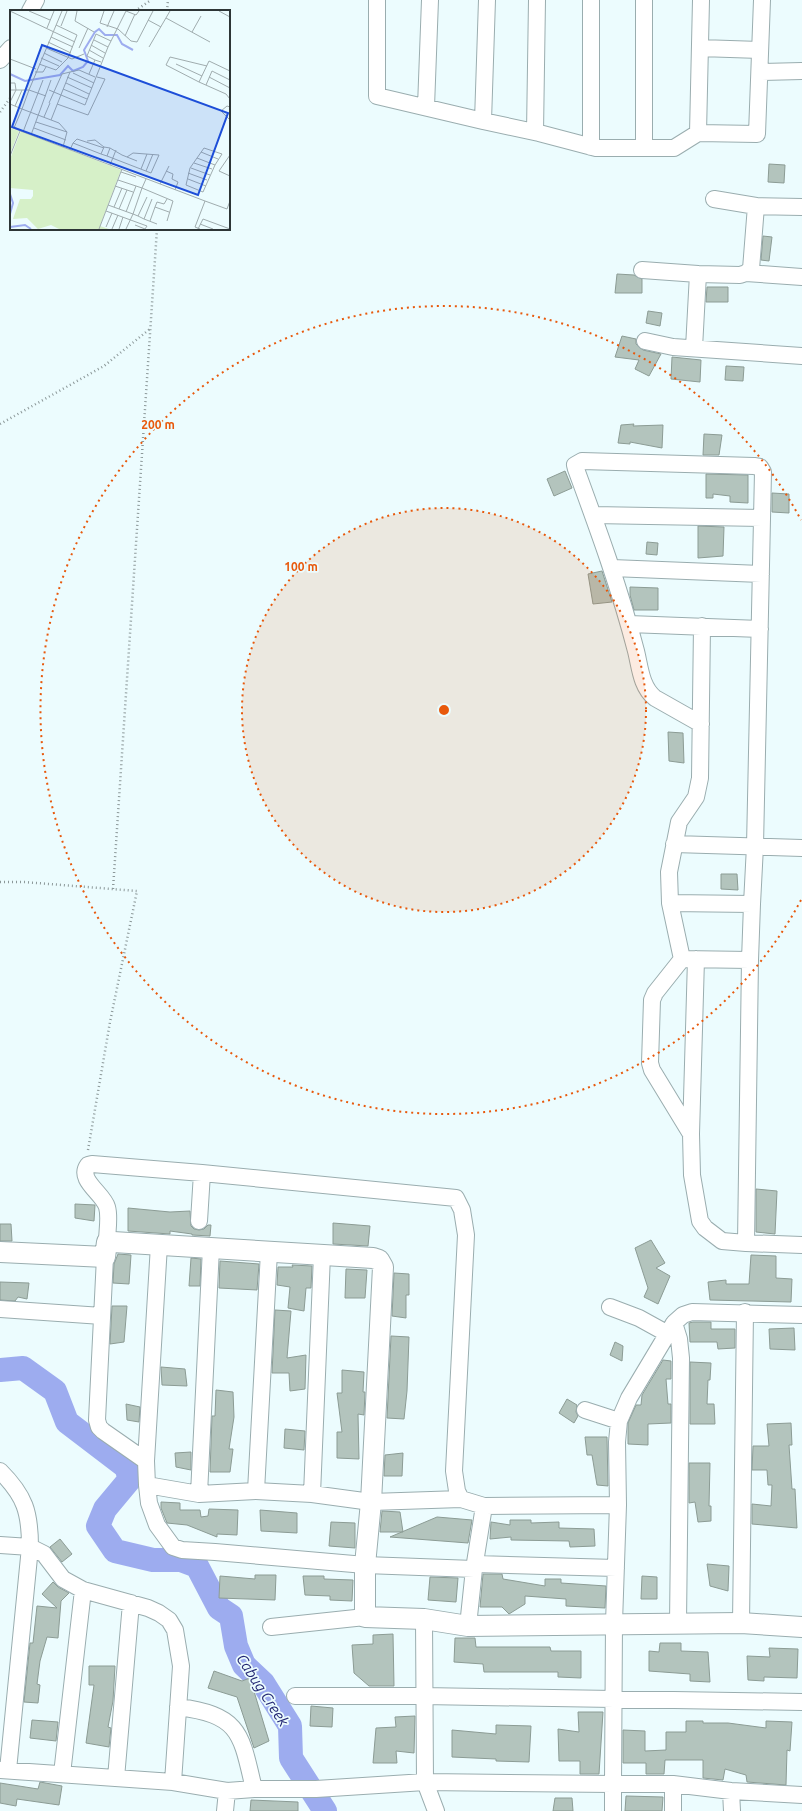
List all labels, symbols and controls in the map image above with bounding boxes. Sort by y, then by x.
inset map [10,10,230,230]
text: 200 m [141,418,175,431]
text: 100 m [284,560,318,573]
centre of rings [437,703,451,717]
water label: Cabug Creek [233,1651,293,1730]

